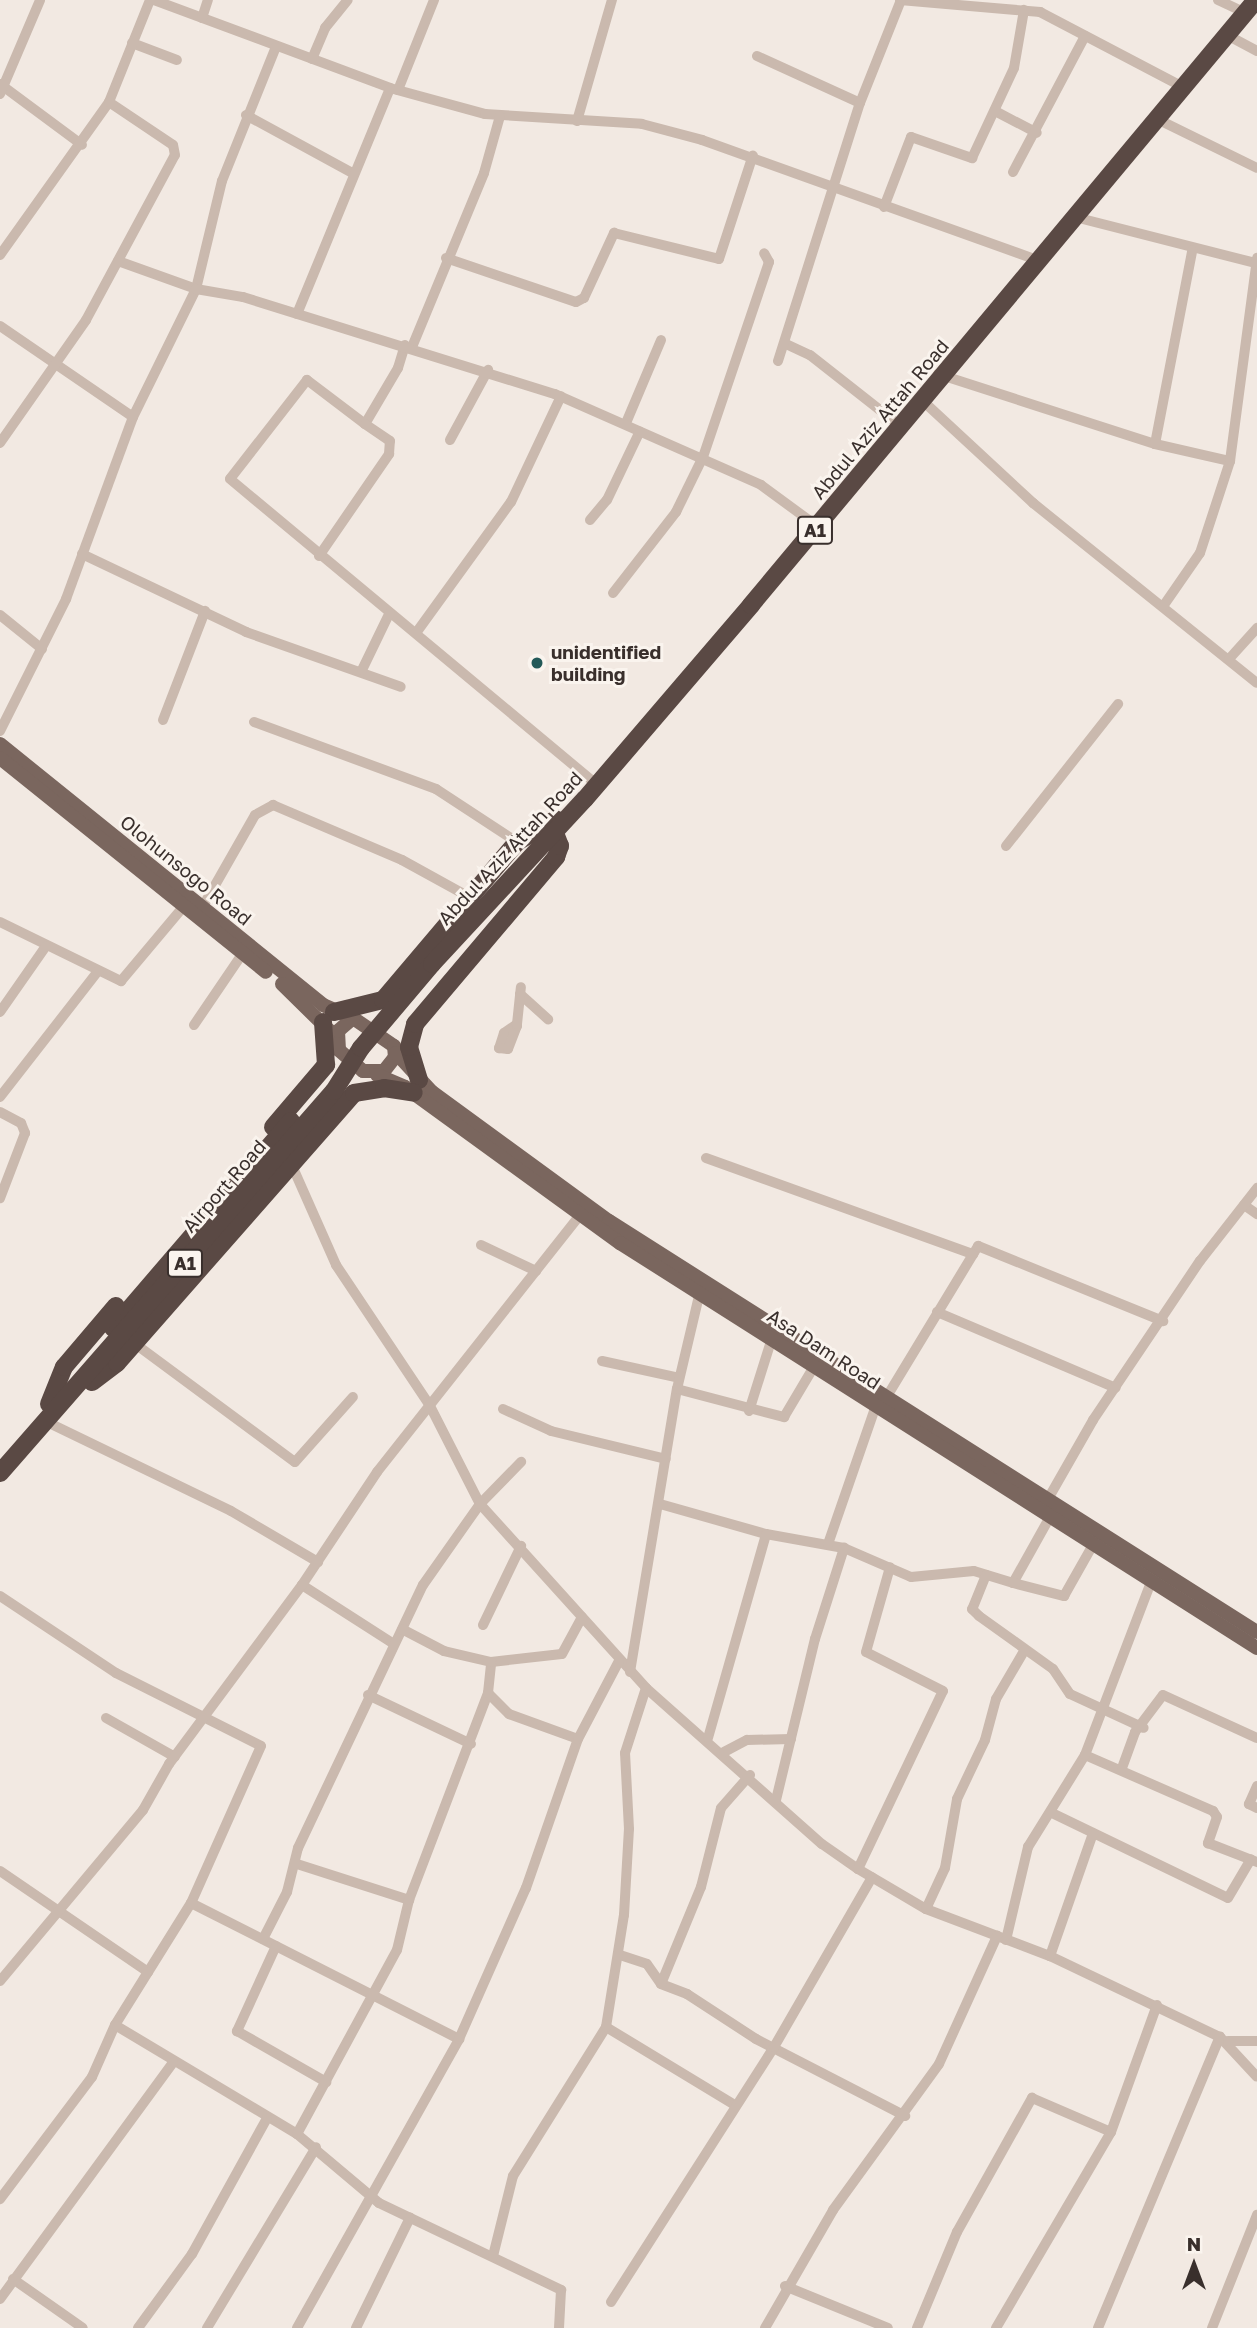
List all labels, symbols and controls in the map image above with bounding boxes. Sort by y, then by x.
street label: Abdul Aziz Attah Road [807,335,953,503]
road number: A1 [796,516,834,544]
place label: unidentified building [551,641,661,685]
marker: unidentified building [529,655,545,671]
street label: Abdul Aziz Attah Road [433,767,587,929]
street label: Olohunsogo Road [116,810,256,930]
street label: Airport Road [178,1135,270,1237]
road number: A1 [166,1248,204,1278]
street label: Asa Dam Road [763,1304,885,1394]
north arrow [1159,2230,1229,2300]
text: N [1187,2232,1201,2255]

